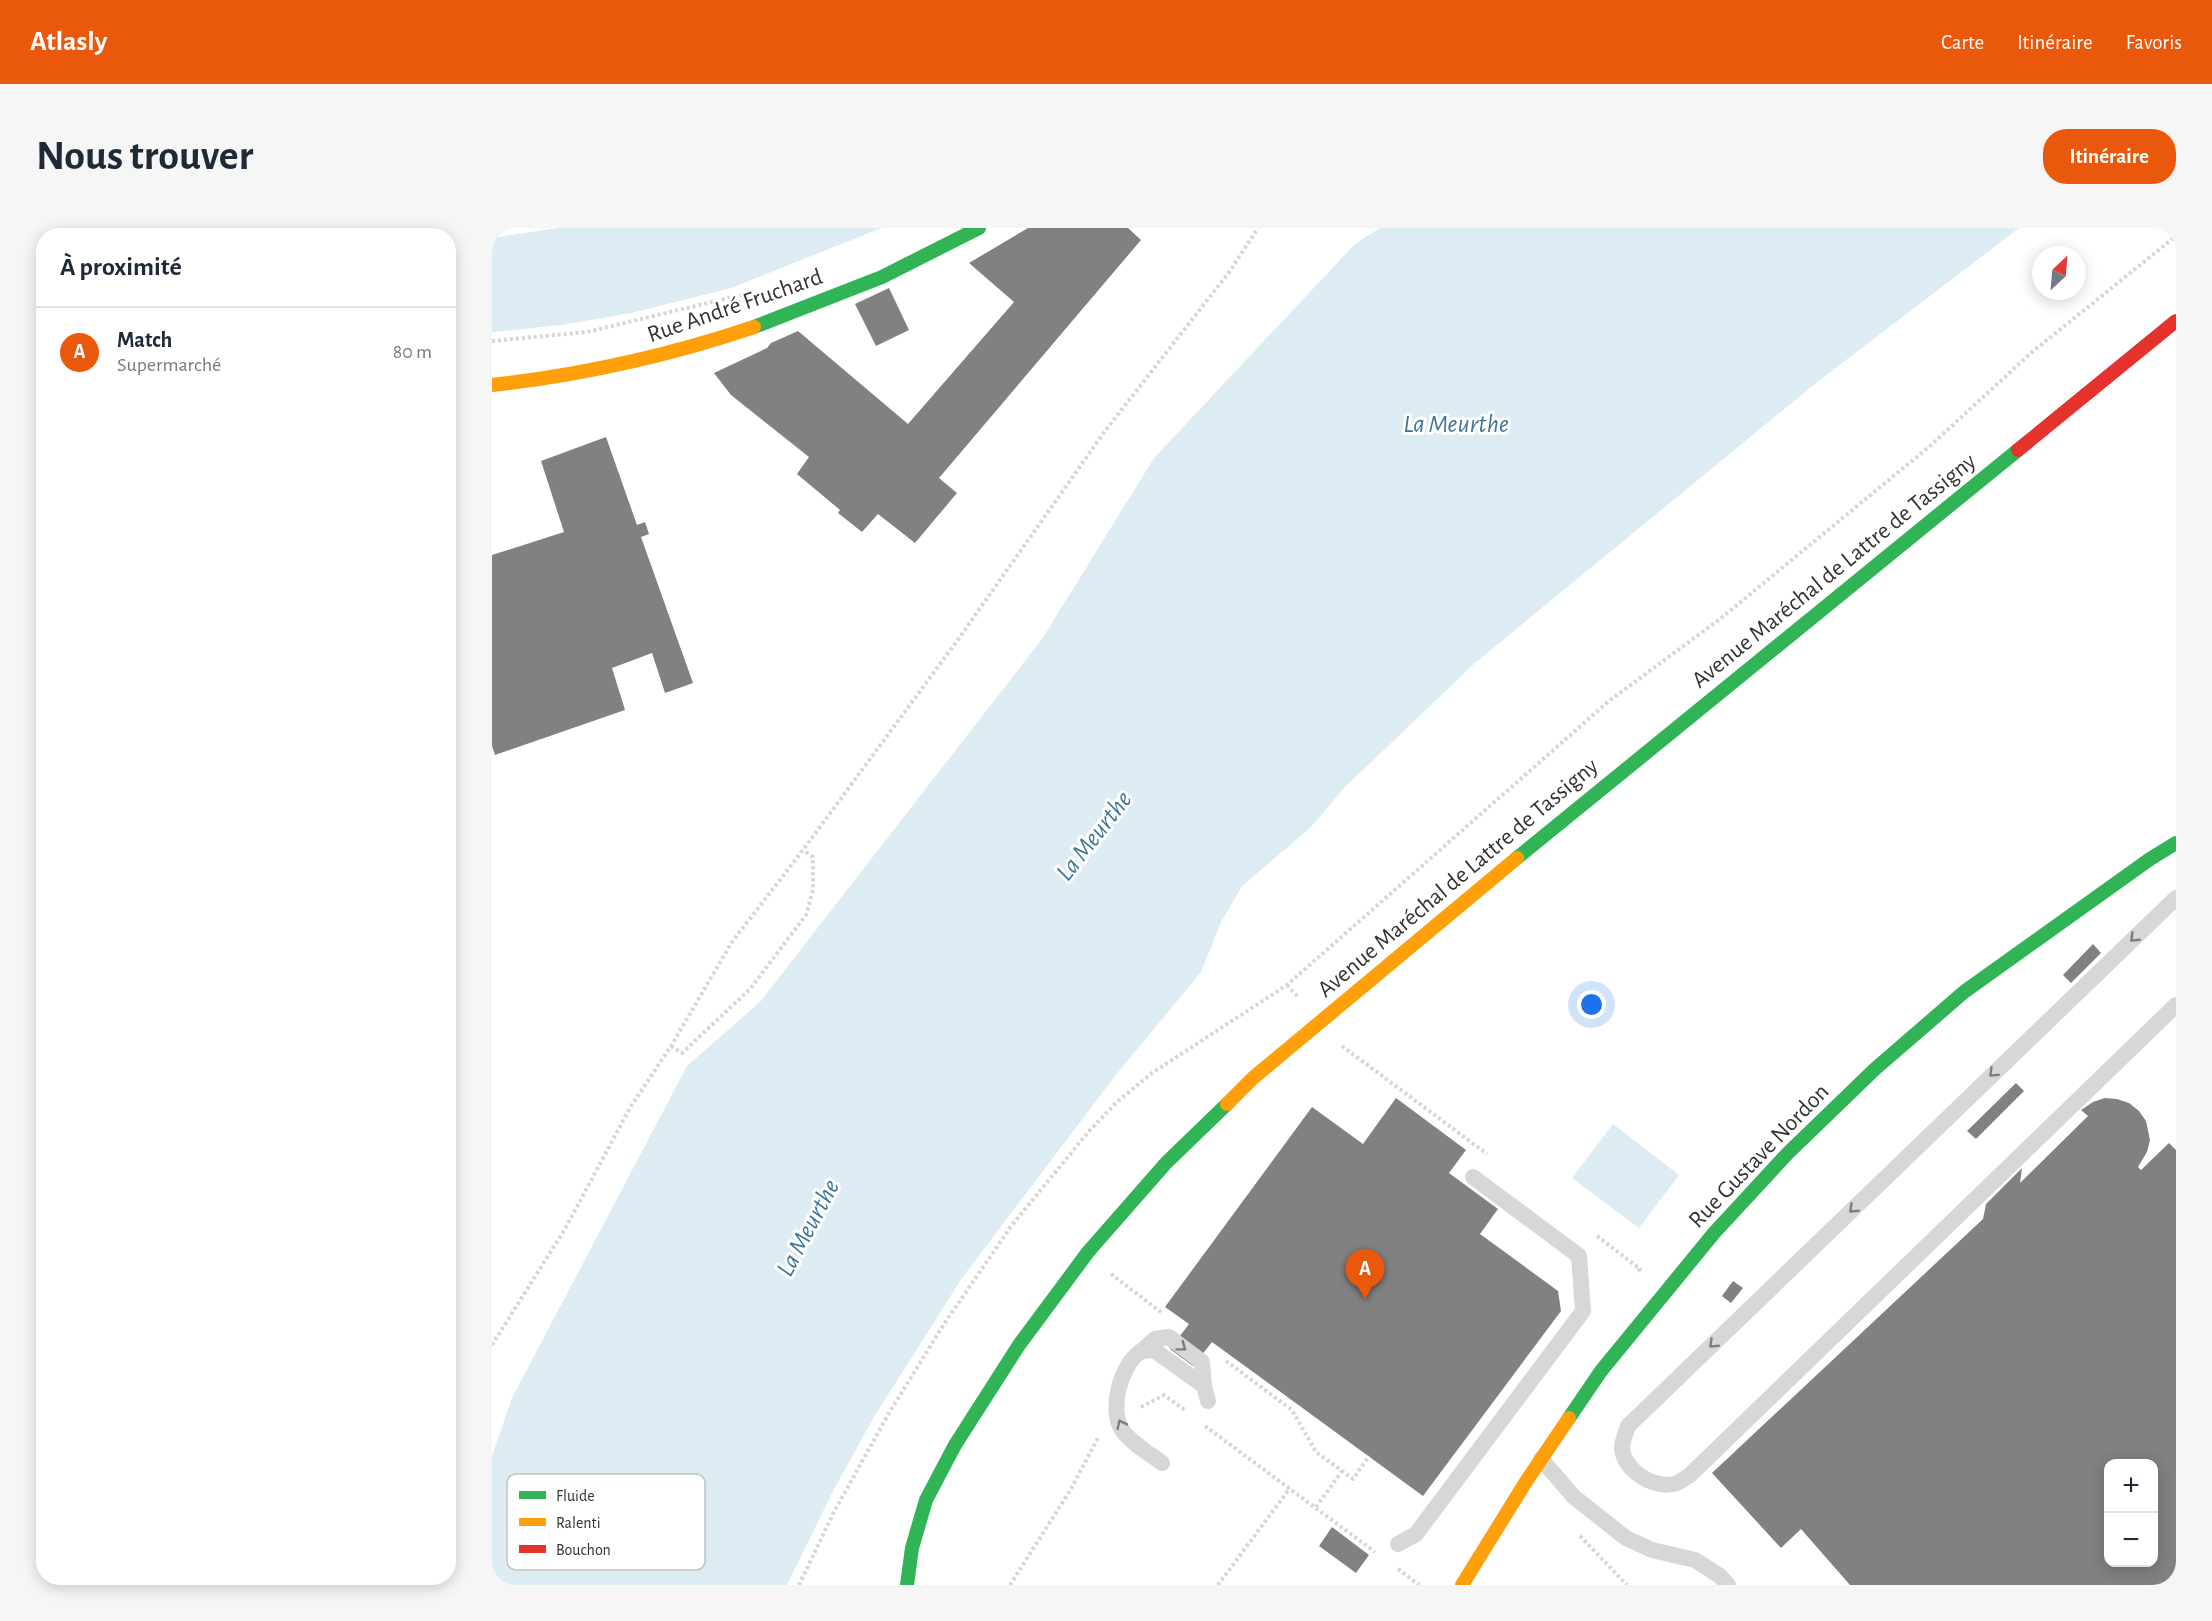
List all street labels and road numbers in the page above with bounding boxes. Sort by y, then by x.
street label: Rue André Fruchard [644,265,826,347]
street label: Avenue Maréchal de Lattre de Tassigny [1687,449,1981,693]
street label: Avenue Maréchal de Lattre de Tassigny [1313,754,1603,1002]
street label: Rue Gustave Nordon [1684,1079,1834,1233]

